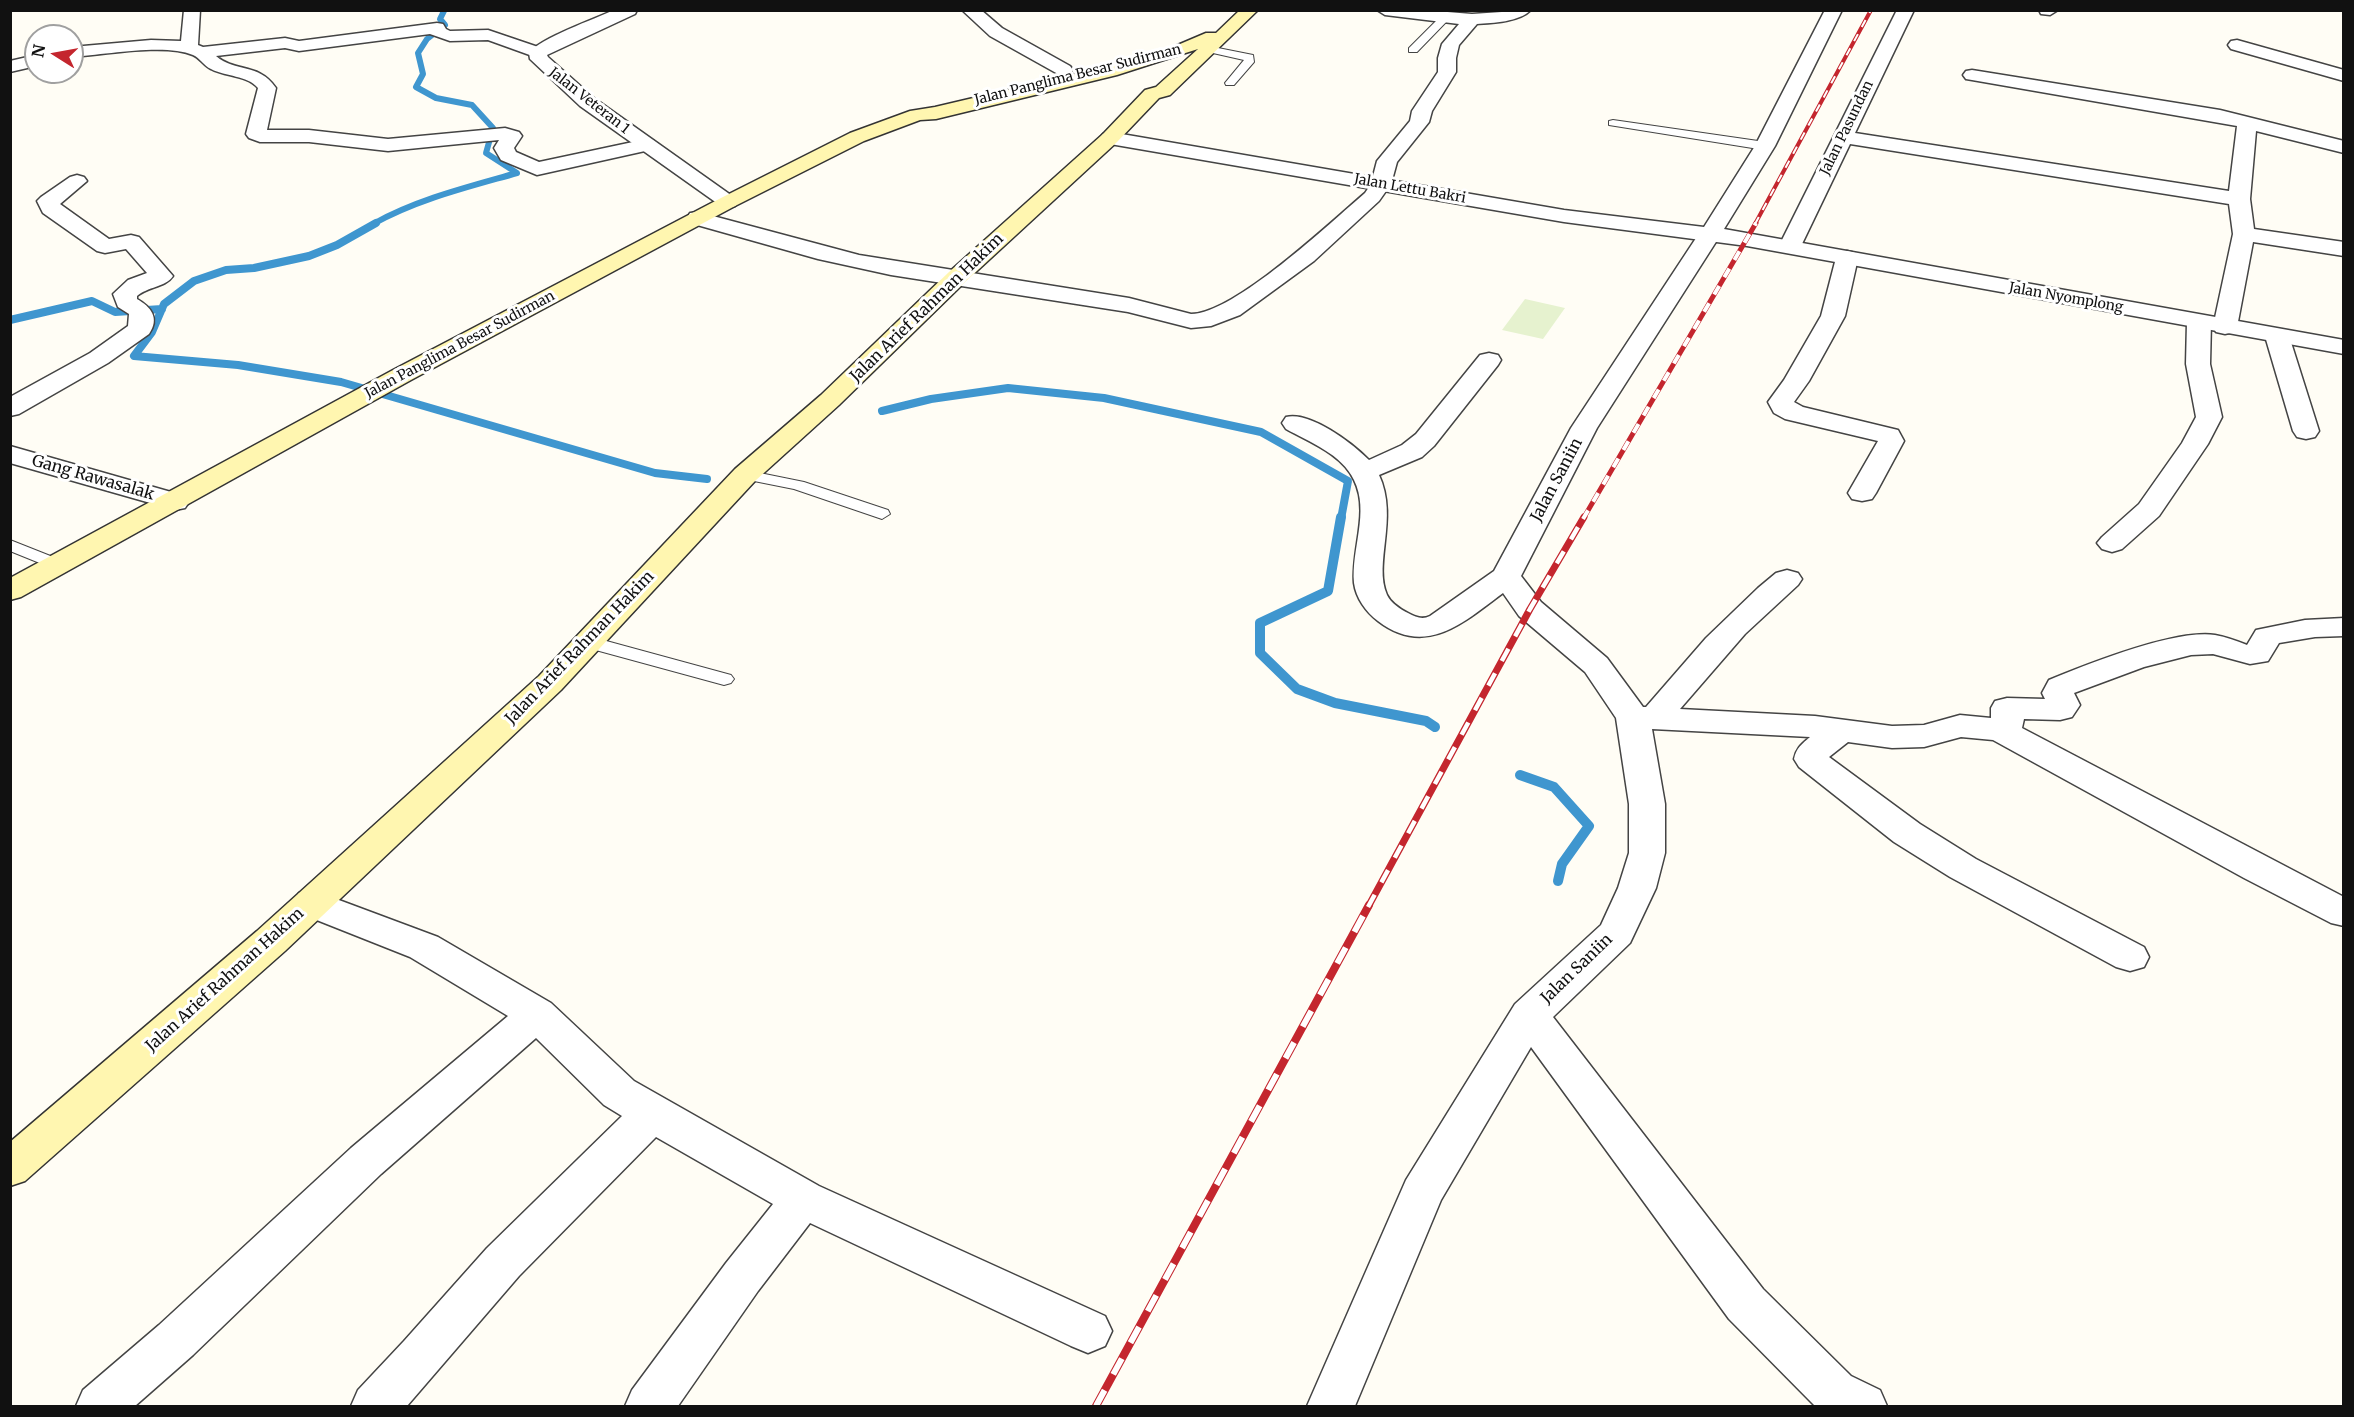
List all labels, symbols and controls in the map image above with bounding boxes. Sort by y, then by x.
north arrow [24,24,84,84]
street label: Jalan Panglima Besar Sudirman [973,41,1183,109]
text: N [27,43,49,59]
street label: Jalan Veteran 1 [545,64,633,138]
street label: Jalan Pasundan [1817,78,1877,178]
street label: Jalan Lettu Bakri [1353,171,1467,207]
street label: Jalan Arief Rahman Hakim [846,230,1008,386]
street label: Jalan Nyomplong [2008,280,2124,316]
street label: Jalan Panglima Besar Sudirman [362,288,558,402]
street label: Jalan Saniin [1527,435,1587,525]
street label: Gang Rawasalak [30,451,156,505]
street label: Jalan Arief Rahman Hakim [502,567,658,729]
street label: Jalan Arief Rahman Hakim [142,904,308,1056]
street label: Jalan Saniin [1537,930,1617,1008]

